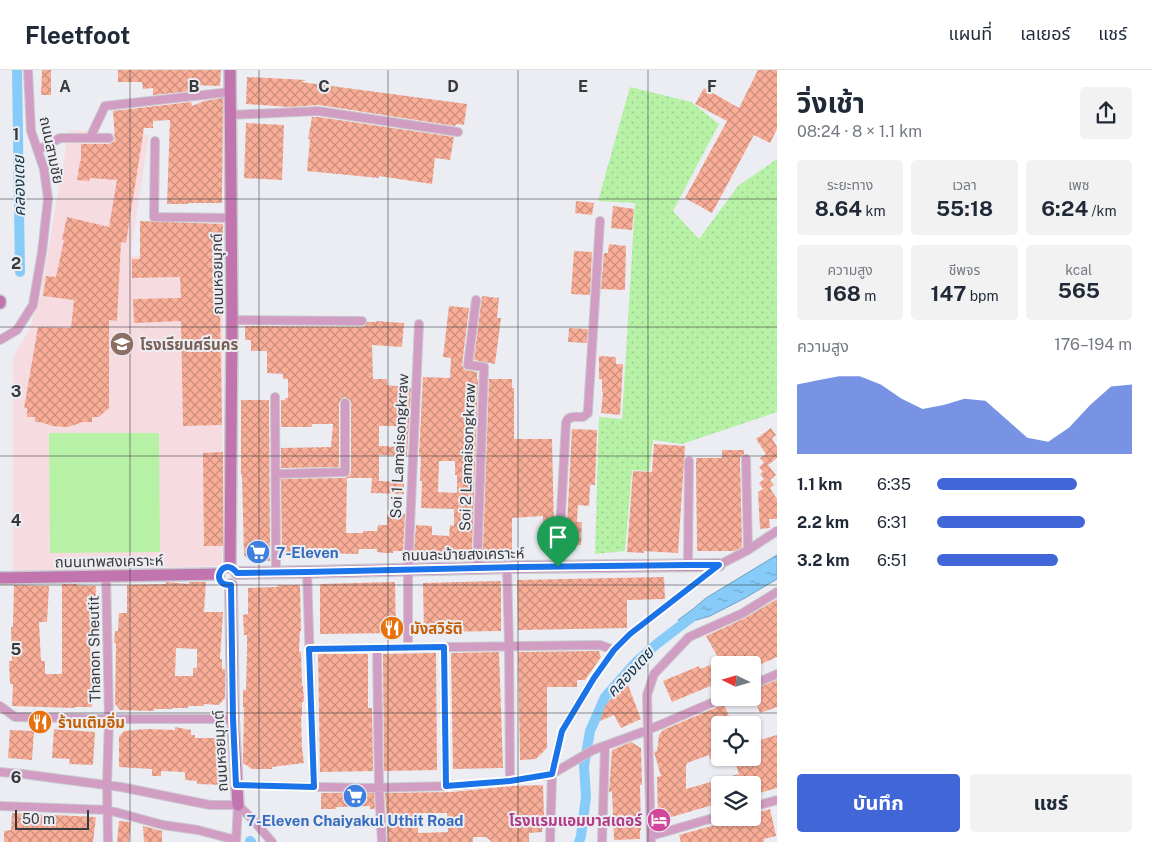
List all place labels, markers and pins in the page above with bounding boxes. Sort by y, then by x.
school or university icon: โรงเรียนศรีนคร [109,331,135,357]
place label: โรงเรียนศรีนคร [140,336,238,353]
pin [537,516,579,567]
supermarket icon: 7-Eleven [245,539,271,565]
place label: 7-Eleven [276,544,339,561]
restaurant icon: มังสวิรัติ [379,615,405,641]
place label: มังสวิรัติ [410,620,463,637]
restaurant icon: ร้านเติมอิ่ม [27,709,53,735]
place label: ร้านเติมอิ่ม [58,712,125,731]
supermarket icon: 7-Eleven Chaiyakul Uthit Road [342,783,368,809]
hotel icon: โรงแรมแอมบาสเดอร์ [646,807,672,833]
place label: 7-Eleven Chaiyakul Uthit Road [247,812,463,829]
place label: โรงแรมแอมบาสเดอร์ [509,812,642,829]

